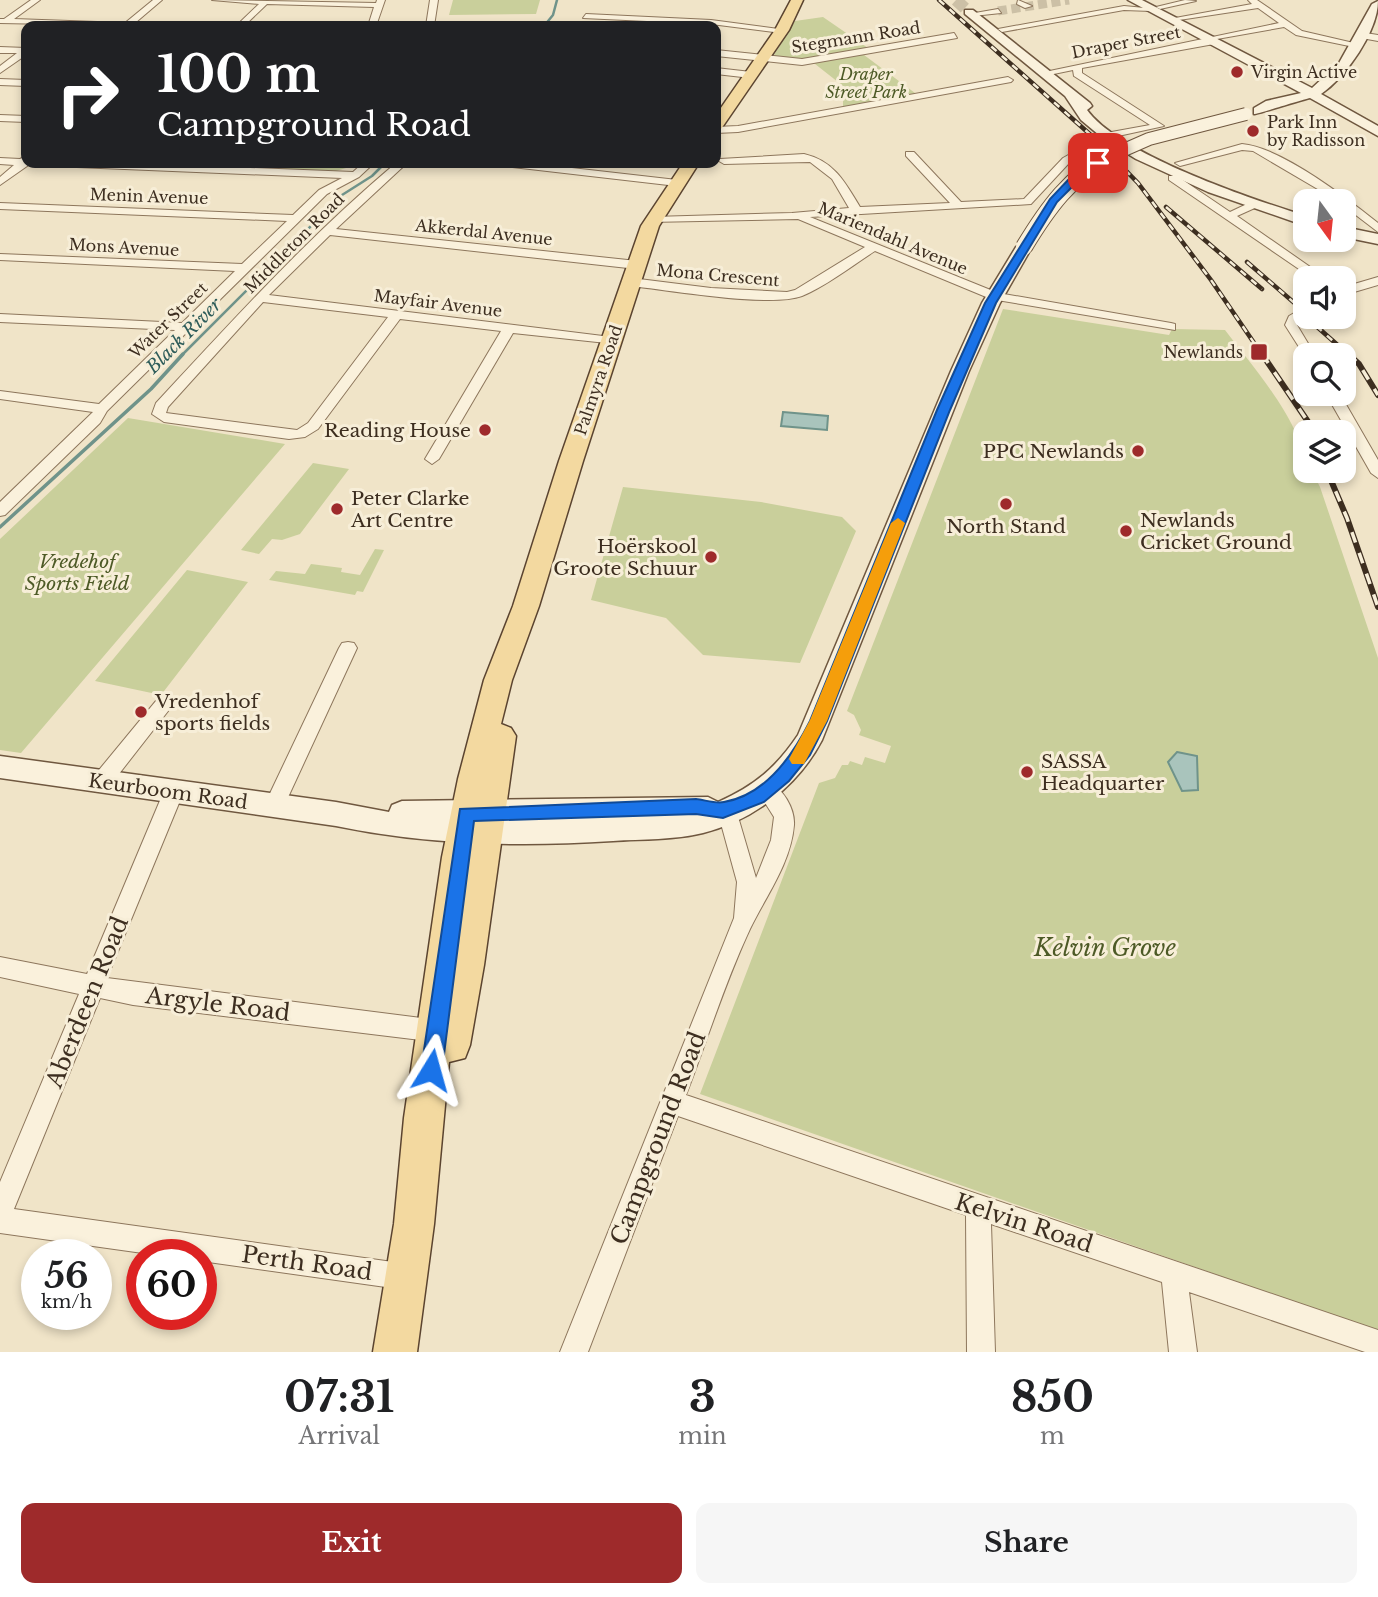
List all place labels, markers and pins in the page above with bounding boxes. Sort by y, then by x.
place label: Virgin Active [1250,62,1357,82]
marker: Virgin Active [1229,64,1245,80]
place label: Park Inn by Radisson [1266,112,1365,150]
marker: Park Inn by Radisson [1245,123,1261,139]
pin [1068,133,1128,193]
place label: Newlands [1163,342,1243,362]
marker: Newlands [1249,342,1269,362]
place label: Reading House [324,419,471,442]
marker: Reading House [477,422,493,438]
place label: PPC Newlands [983,440,1124,463]
marker: PPC Newlands [1130,443,1146,459]
place label: Peter Clarke Art Centre [350,487,469,532]
marker: North Stand [998,496,1014,512]
marker: Peter Clarke Art Centre [329,501,345,517]
place label: Newlands Cricket Ground [1140,509,1292,554]
place label: North Stand [946,515,1066,538]
marker: Newlands Cricket Ground [1118,523,1134,539]
place label: Hoërskool Groote Schuur [553,535,697,580]
marker: Hoërskool Groote Schuur [703,549,719,565]
place label: Vredenhof sports fields [154,690,270,735]
marker: Vredenhof sports fields [133,704,149,720]
place label: SASSA Headquarter [1041,750,1164,795]
marker: SASSA Headquarter [1019,764,1035,780]

